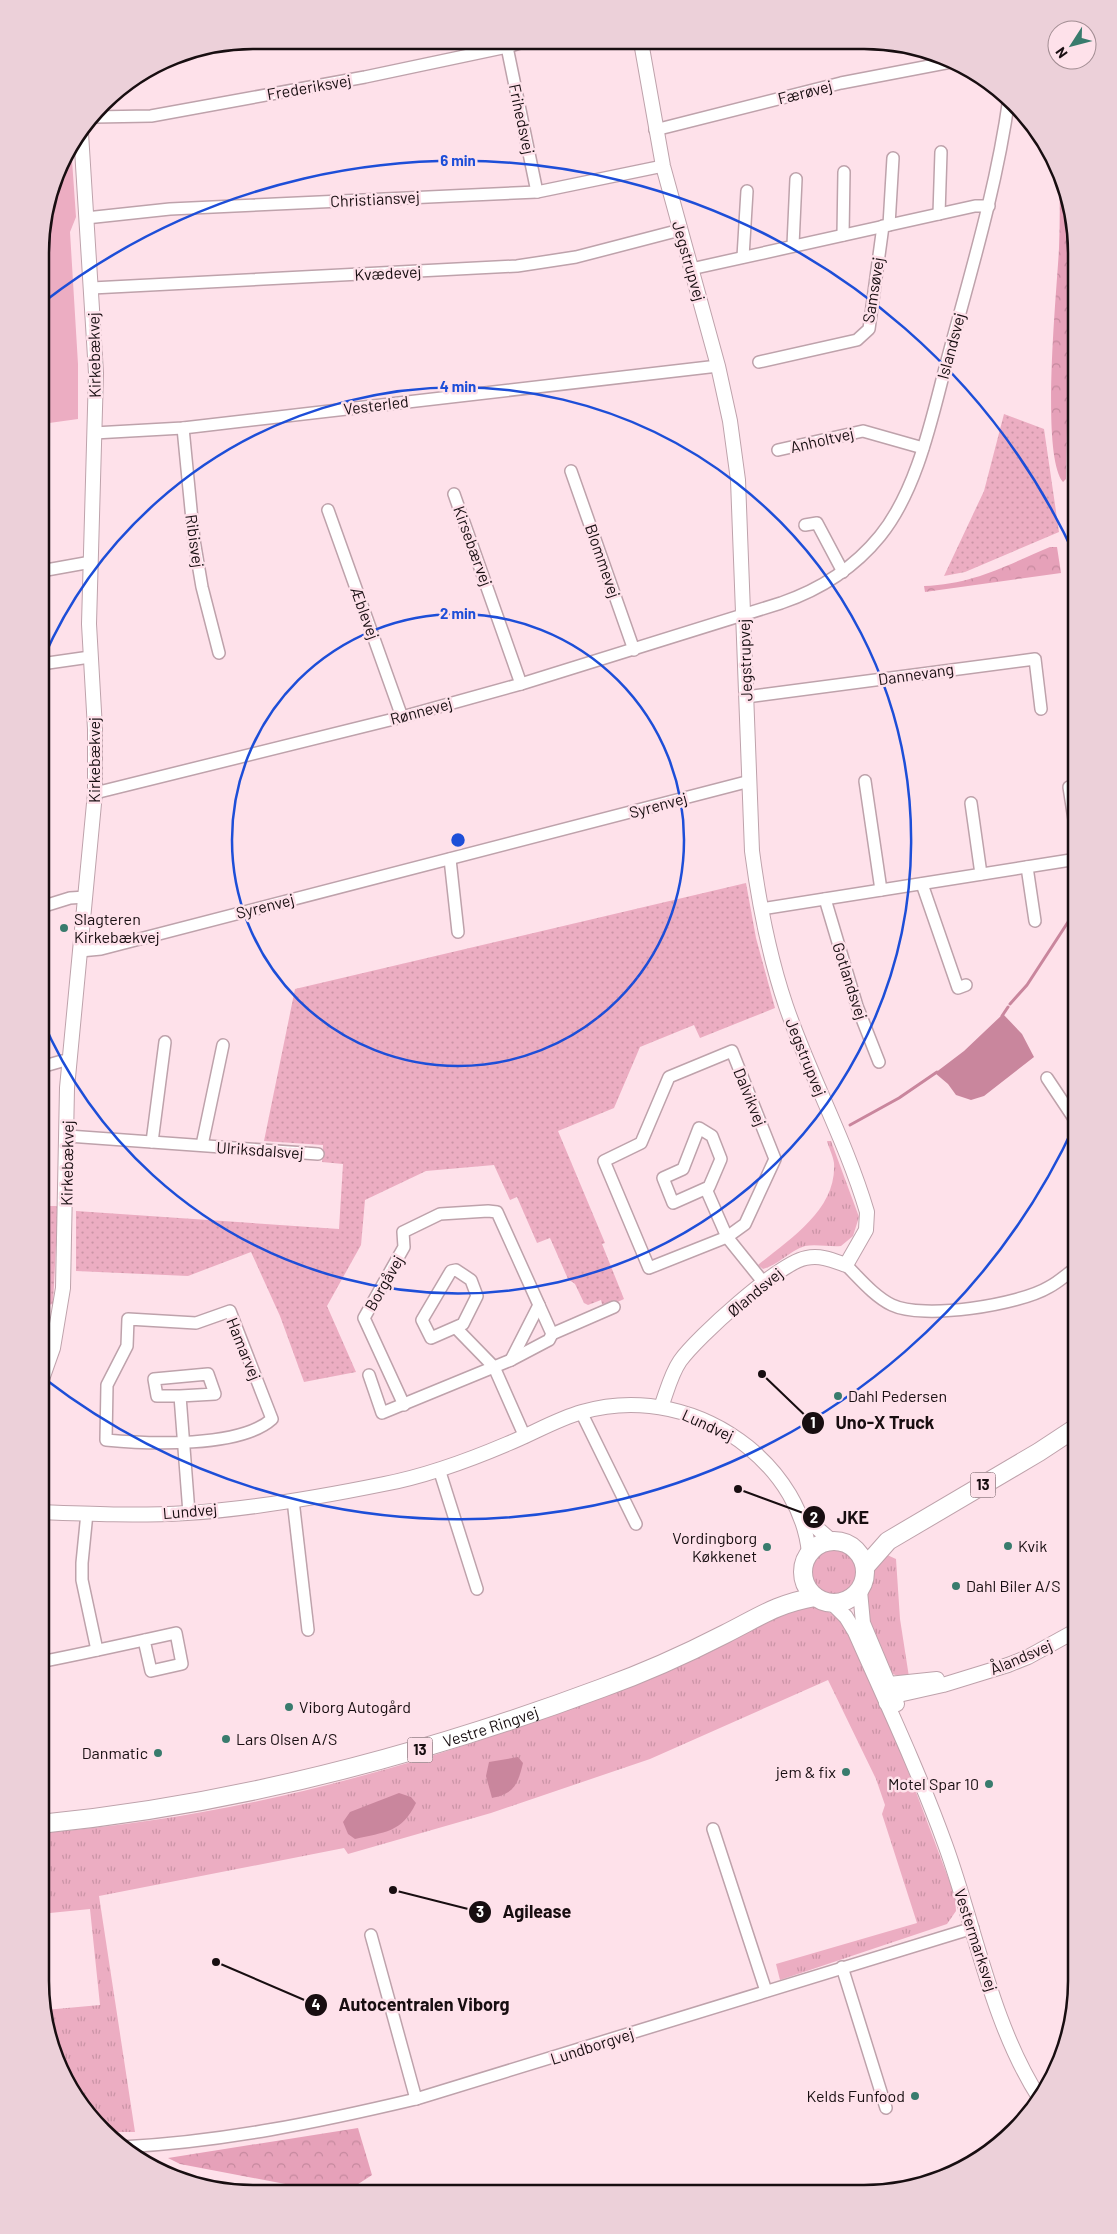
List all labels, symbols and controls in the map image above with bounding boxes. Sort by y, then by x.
north arrow [1047,20,1097,70]
text: N [1051,44,1071,62]
street label: Frederiksvej [265,70,353,103]
street label: Færøvej [776,76,834,107]
street label: Frihedsvej [506,82,539,156]
text: 6 min [440,151,476,169]
street label: Christiansvej [330,187,420,210]
street label: Jegstrupvej [669,219,710,303]
street label: Samsøvej [858,256,887,324]
street label: Kvædevej [354,261,422,284]
street label: Islandsvej [933,311,968,381]
street label: Kirkebækvej [83,312,104,398]
text: 4 min [440,377,476,395]
street label: Vesterled [342,391,410,418]
street label: Anholtvej [788,423,856,456]
street label: Kirsebærvej [450,503,497,589]
street label: Ribisvej [182,513,209,569]
street label: Blommevej [582,521,625,600]
street label: Æblevej [347,584,384,642]
text: 2 min [440,604,476,622]
street label: Jegstrupvej [734,618,755,702]
street label: Dannevang [877,659,955,688]
street label: Rønnevej [388,693,454,728]
street label: Kirkebækvej [84,717,103,803]
street label: Syrenvej [627,788,689,821]
centre of rings [449,831,467,849]
street label: Syrenvej [234,889,296,922]
place label: Slagteren Kirkebækvej [74,909,160,946]
marker: Slagteren Kirkebækvej [58,922,70,934]
street label: Gotlandsvej [829,940,872,1022]
street label: Jegstrupvej [782,1015,831,1099]
street label: Dalvikvej [730,1065,771,1129]
street label: Kirkebækvej [56,1120,77,1206]
street label: Ulriksdalsvej [216,1137,304,1162]
street label: Borgåvej [360,1252,407,1314]
street label: Ølandsvej [723,1263,786,1320]
street label: Hamarvej [223,1315,266,1383]
place label: Dahl Pedersen [848,1386,947,1405]
marker: Dahl Pedersen [832,1390,844,1402]
street label: Lundvej [679,1404,737,1445]
callout: Uno-X Truck [801,1406,945,1439]
text: Uno-X Truck [836,1411,935,1433]
text: 1 [810,1413,816,1431]
road number: 13 [970,1472,996,1498]
street label: Lundvej [162,1499,218,1522]
callout: JKE [801,1501,879,1534]
text: JKE [837,1506,869,1528]
text: 2 [810,1508,818,1526]
place label: Vordingborg Køkkenet [672,1528,757,1565]
place label: Kvik [1018,1536,1047,1555]
marker: Kvik [1002,1540,1014,1552]
marker: Vordingborg Køkkenet [761,1541,773,1553]
place label: Dahl Biler A/S [966,1576,1061,1595]
marker: Dahl Biler A/S [950,1580,962,1592]
street label: Ålandsvej [987,1635,1055,1678]
place label: Viborg Autogård [299,1697,411,1716]
marker: Viborg Autogård [283,1701,295,1713]
street label: Vestre Ringvej [441,1702,541,1750]
place label: Lars Olsen A/S [236,1729,337,1748]
marker: Lars Olsen A/S [220,1733,232,1745]
road number: 13 [408,1738,432,1762]
place label: Danmatic [82,1743,148,1762]
marker: Danmatic [152,1747,164,1759]
place label: jem & fix [775,1762,836,1781]
marker: jem & fix [840,1766,852,1778]
place label: Motel Spar 10 [888,1774,979,1793]
marker: Motel Spar 10 [983,1778,995,1790]
street label: Vestermarksvej [951,1886,1002,1994]
callout: Agilease [468,1895,582,1928]
text: Agilease [503,1900,572,1922]
text: 3 [476,1902,484,1920]
callout: Autocentralen Viborg [304,1989,520,2022]
text: Autocentralen Viborg [338,1993,510,2015]
text: 4 [311,1995,321,2013]
street label: Lundborgvej [548,2023,636,2068]
place label: Kelds Funfood [806,2086,905,2105]
marker: Kelds Funfood [909,2090,921,2102]

